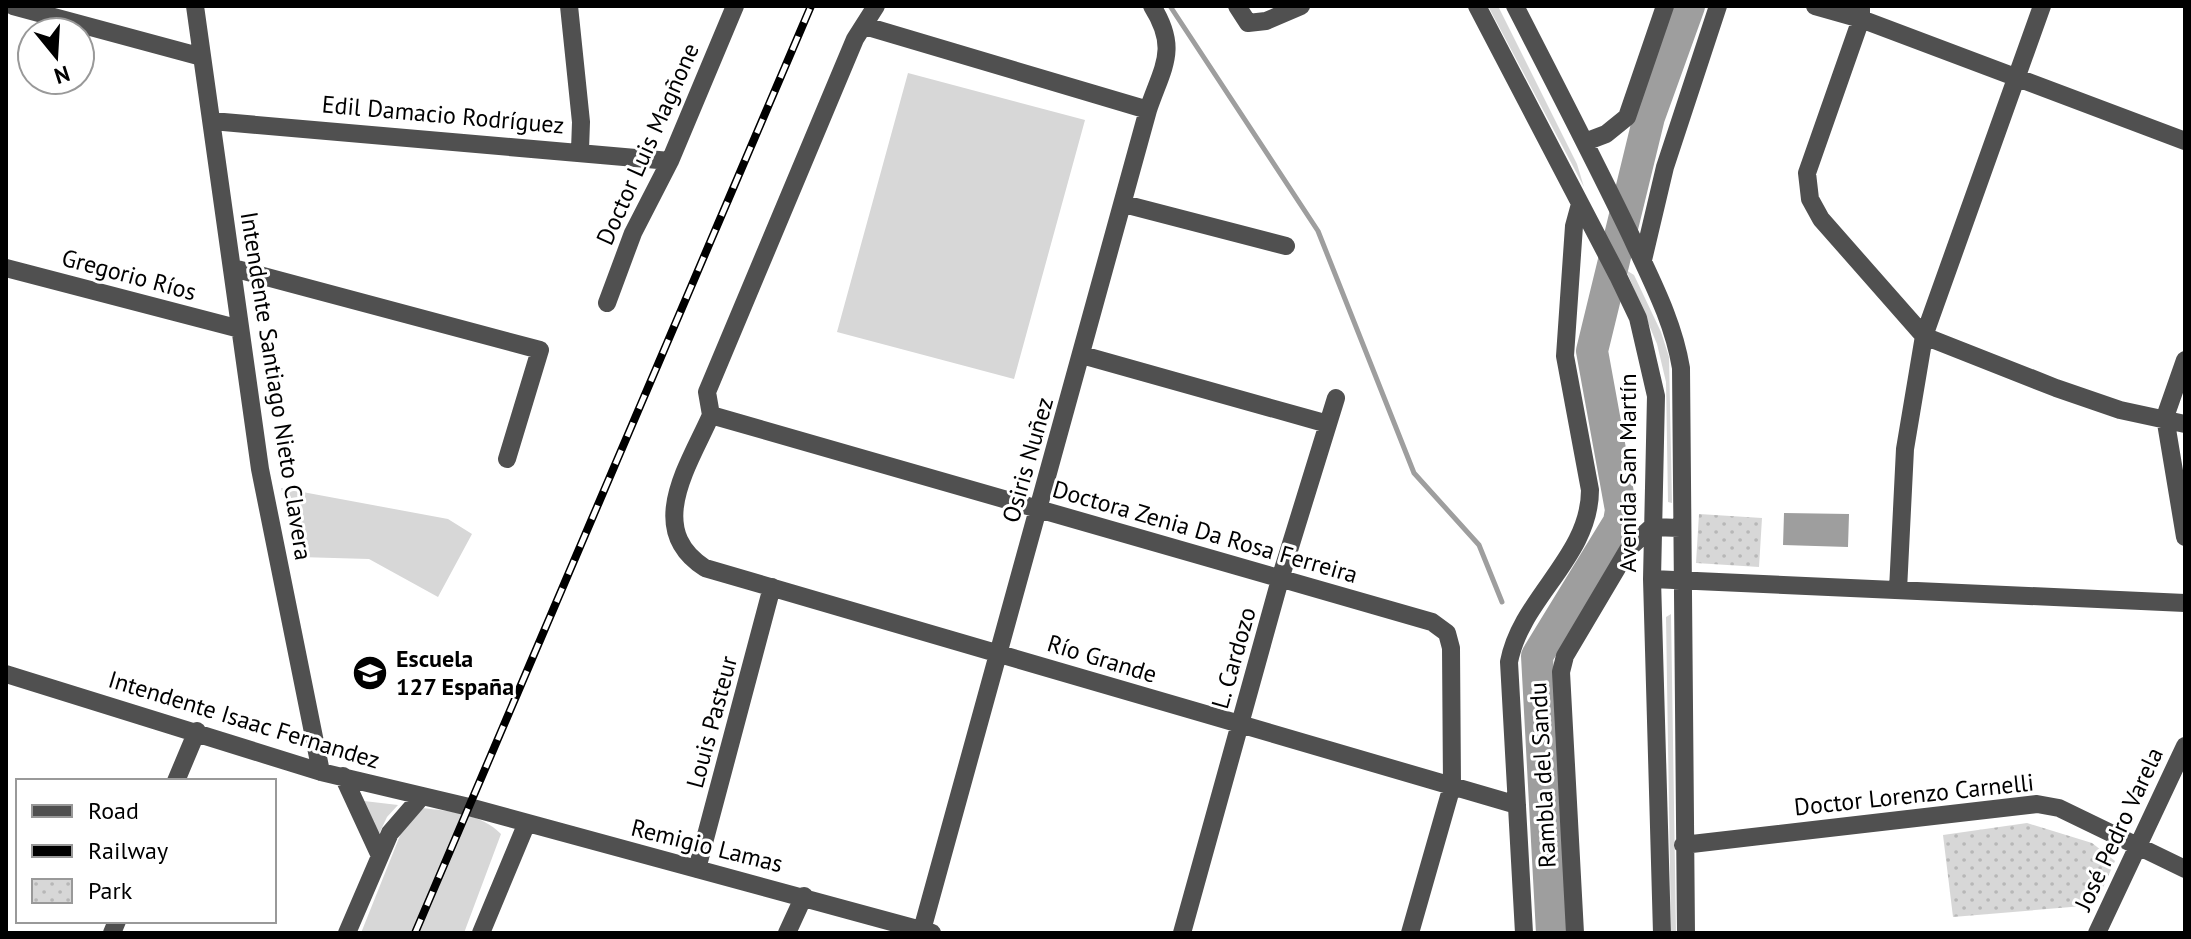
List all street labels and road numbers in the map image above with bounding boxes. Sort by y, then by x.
street label: Doctor Luis Magñone [589,38,706,249]
street label: Edil Damacio Rodríguez [321,88,565,141]
street label: Intendente Santiago Nieto Clavera [234,209,319,562]
street label: Gregorio Ríos [59,242,200,307]
street label: Avenida San Martín [1612,373,1643,573]
street label: Osiris Nuñez [995,394,1060,526]
street label: Doctora Zenia Da Rosa Ferreira [1049,473,1361,590]
street label: L. Cardozo [1204,604,1263,712]
street label: Río Grande [1044,627,1161,690]
street label: Louis Pasteur [679,652,744,791]
street label: Intendente Isaac Fernandez [105,663,384,776]
street label: Rambla del Sandu [1522,681,1563,869]
street label: José Pedro Varela [2067,742,2170,916]
street label: Doctor Lorenzo Carnelli [1793,767,2035,823]
street label: Remigio Lamas [628,812,786,879]

